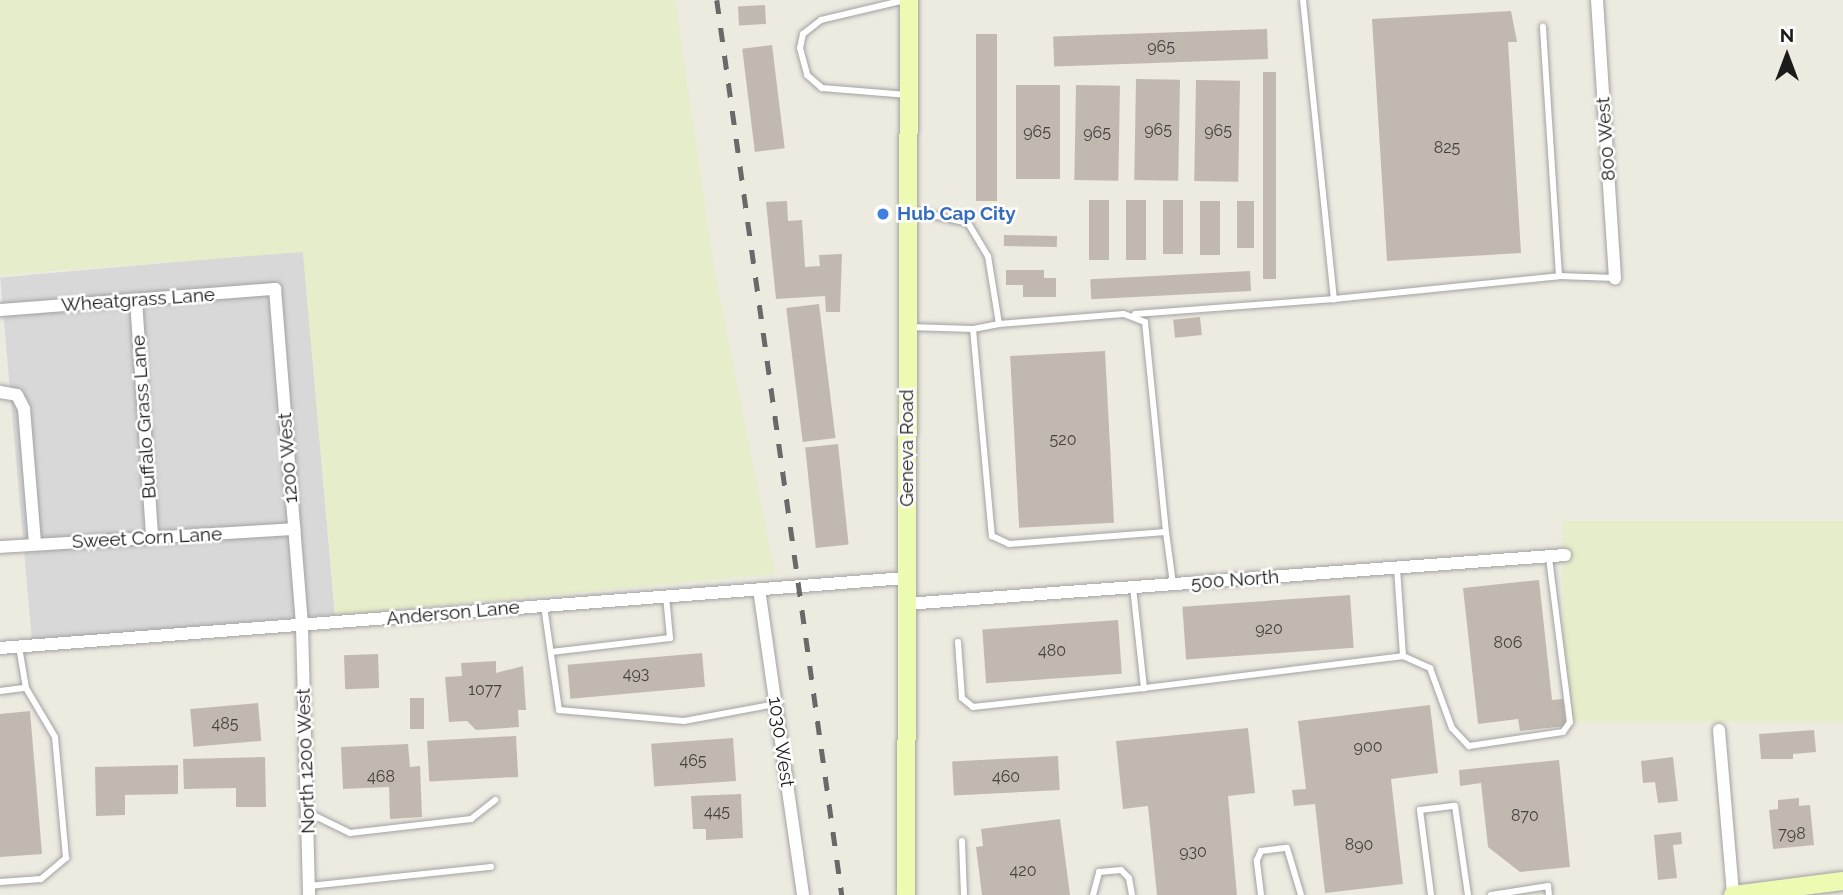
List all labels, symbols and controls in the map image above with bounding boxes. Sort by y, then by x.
north arrow [1752,21,1822,91]
text: N [1780,24,1794,46]
house number: 965 [1147,37,1175,57]
street label: 800 West [1592,96,1620,182]
house number: 965 [1144,120,1172,140]
house number: 965 [1204,121,1232,141]
house number: 965 [1023,122,1051,142]
house number: 965 [1083,123,1111,143]
house number: 825 [1434,138,1460,158]
place label: Hub Cap City [897,203,1016,225]
marker: Hub Cap City [875,206,891,222]
street label: Wheatgrass Lane [60,283,216,317]
street label: Buffalo Grass Lane [127,334,161,500]
street label: Geneva Road [896,389,918,507]
street label: 1200 West [273,412,303,504]
house number: 520 [1050,430,1076,450]
street label: Sweet Corn Lane [71,523,223,553]
street label: 500 North [1190,566,1280,594]
street label: Anderson Lane [385,596,521,630]
house number: 920 [1255,619,1283,639]
house number: 806 [1494,633,1522,653]
house number: 480 [1038,641,1066,661]
house number: 493 [623,664,649,684]
house number: 1077 [468,680,502,700]
street label: North 1200 West [292,688,320,834]
street label: 1030 West [763,695,799,789]
house number: 485 [212,714,238,734]
house number: 900 [1354,737,1382,757]
house number: 465 [679,751,707,771]
house number: 468 [367,767,395,787]
house number: 460 [992,767,1020,787]
house number: 445 [704,802,730,822]
house number: 870 [1511,806,1539,826]
house number: 798 [1778,824,1806,844]
house number: 890 [1345,835,1373,855]
house number: 930 [1179,842,1207,862]
house number: 420 [1010,861,1036,881]

